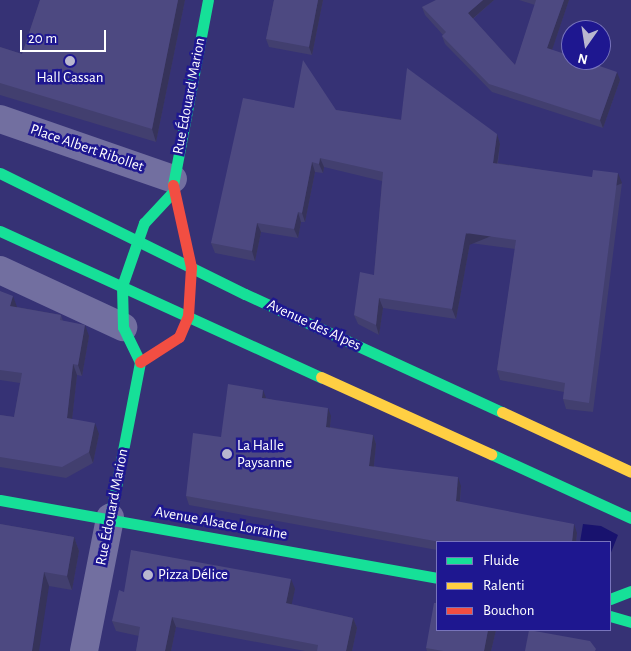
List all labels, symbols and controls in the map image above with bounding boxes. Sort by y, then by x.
scale bar [22,20,109,52]
north arrow [561,20,611,70]
text: 20 m [28,31,57,46]
street label: Rue Édouard Marion [169,36,209,156]
text: N [577,51,589,67]
marker: Hall Cassan [64,55,76,67]
place label: Hall Cassan [36,69,104,87]
street label: Place Albert Ribollet [28,120,146,176]
street label: Avenue des Alpes [264,295,364,355]
place label: La Halle Paysanne [237,436,292,471]
street label: Rue Édouard Marion [92,447,132,567]
marker: La Halle Paysanne [221,448,233,460]
street label: Avenue Alsace Lorraine [153,502,289,544]
legend [436,541,611,631]
text: Fluide [483,553,519,568]
place label: Pizza Délice [158,566,228,584]
marker: Pizza Délice [142,569,154,581]
text: Ralenti [483,578,525,593]
text: Bouchon [483,603,534,618]

